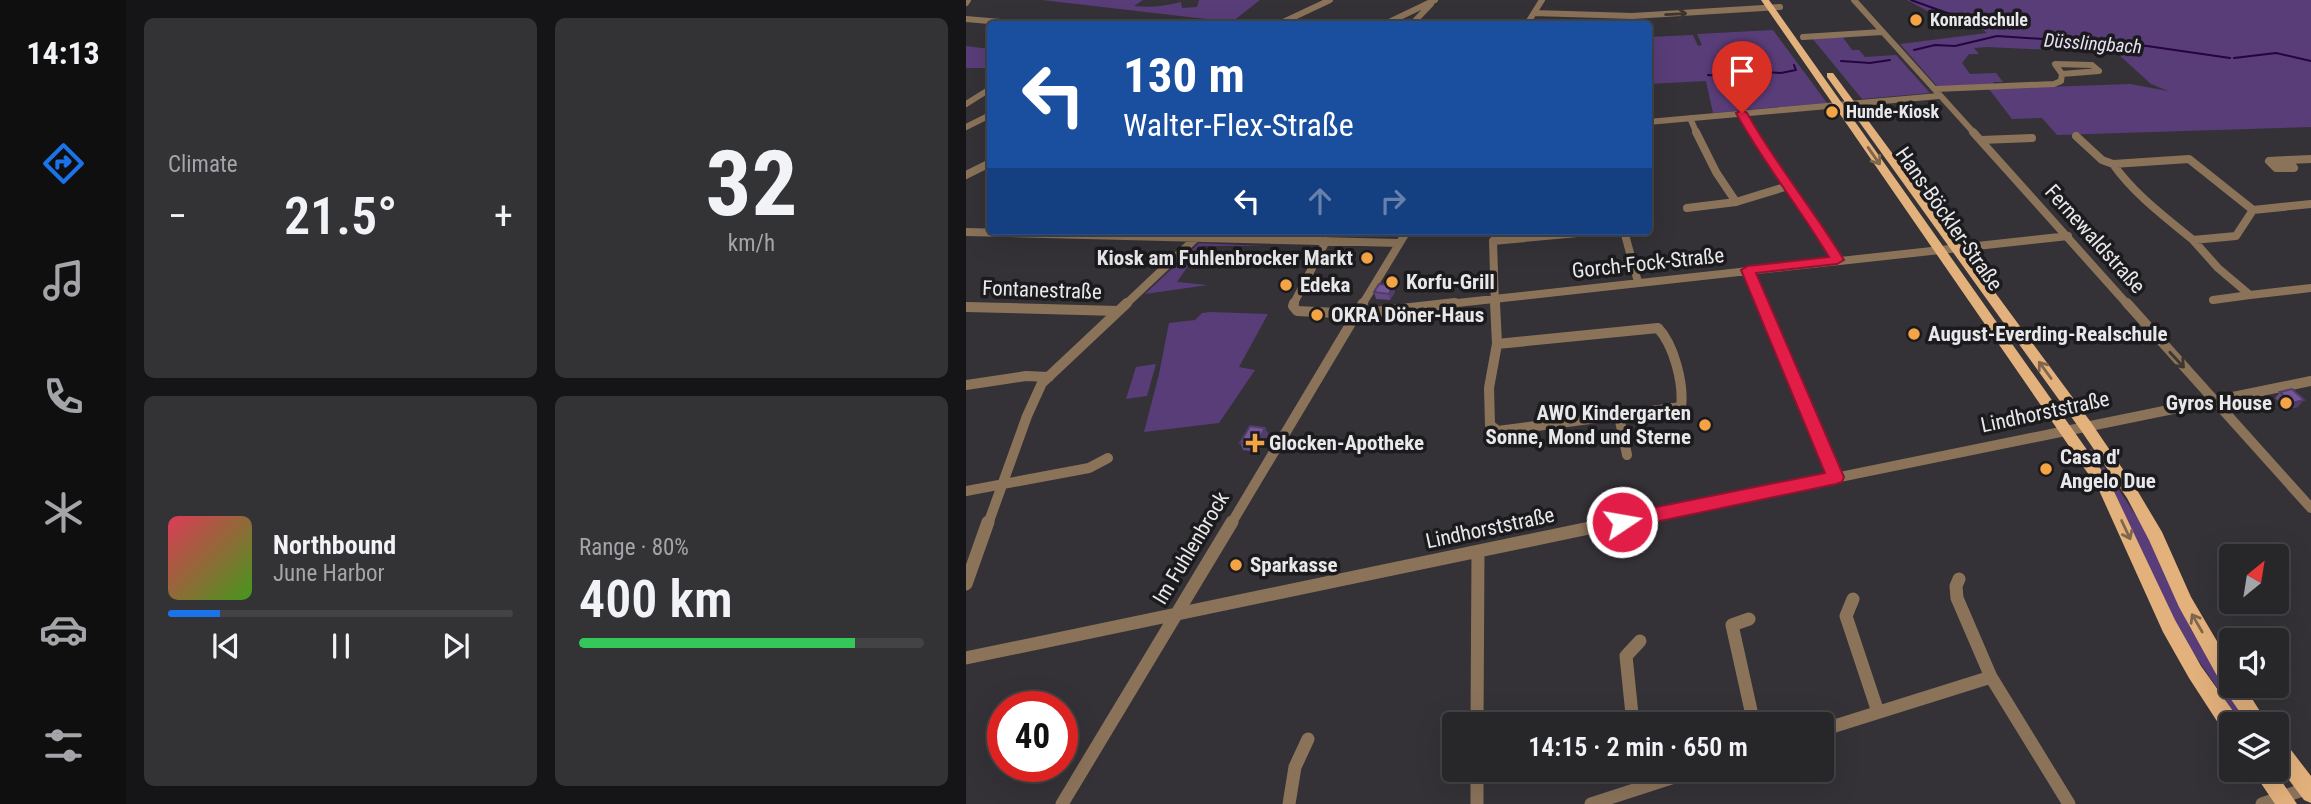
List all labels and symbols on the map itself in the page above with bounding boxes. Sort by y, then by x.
one-way arrow [1664,8,1687,21]
place label: Konradschule [1930,9,2028,30]
marker: Konradschule [1908,12,1924,28]
water label: Düsslingbach [2043,29,2143,58]
pin [1712,41,1772,113]
place label: Hunde-Kiosk [1846,101,1939,122]
marker: Hunde-Kiosk [1824,104,1840,120]
street label: Hans-Böckler-Straße [1891,143,2008,295]
one-way arrow [1867,146,1881,165]
street label: Fernewaldstraße [2040,180,2150,298]
street label: Gorch-Fock-Straße [1571,243,1725,283]
place label: Kiosk am Fuhlenbrocker Markt [1097,246,1353,270]
marker: Kiosk am Fuhlenbrocker Markt [1359,250,1375,266]
place label: Korfu-Grill [1406,270,1495,294]
place label: Edeka [1300,273,1351,297]
marker: Korfu-Grill [1384,274,1400,290]
street label: Fontanestraße [982,276,1102,304]
marker: Edeka [1278,277,1294,293]
place label: OKRA Döner-Haus [1331,303,1484,327]
marker: OKRA Döner-Haus [1309,307,1325,323]
place label: August-Everding-Realschule [1928,322,2168,346]
marker: August-Everding-Realschule [1906,326,1922,342]
one-way arrow [2169,351,2186,368]
one-way arrow [2037,361,2052,380]
street label: Lindhorststraße [1978,387,2112,437]
place label: Gyros House [2166,391,2272,415]
marker: Gyros House [2278,395,2294,411]
place label: AWO Kindergarten Sonne, Mond und Sterne [1486,401,1691,449]
marker: AWO Kindergarten Sonne, Mond und Sterne [1697,417,1713,433]
place label: Glocken-Apotheke [1269,431,1424,455]
marker: Glocken-Apotheke [1247,435,1263,451]
place label: Casa d' Angelo Due [2060,445,2156,493]
marker: Casa d' Angelo Due [2038,461,2054,477]
position arrow [1585,485,1659,559]
street label: Im Fuhlenbrock [1148,487,1234,609]
street label: Lindhorststraße [1423,503,1557,553]
one-way arrow [2120,519,2133,540]
north arrow [2219,544,2289,614]
place label: Sparkasse [1250,553,1338,577]
marker: Sparkasse [1228,557,1244,573]
one-way arrow [2190,613,2203,634]
speed limit sign: 40 [987,691,1078,782]

